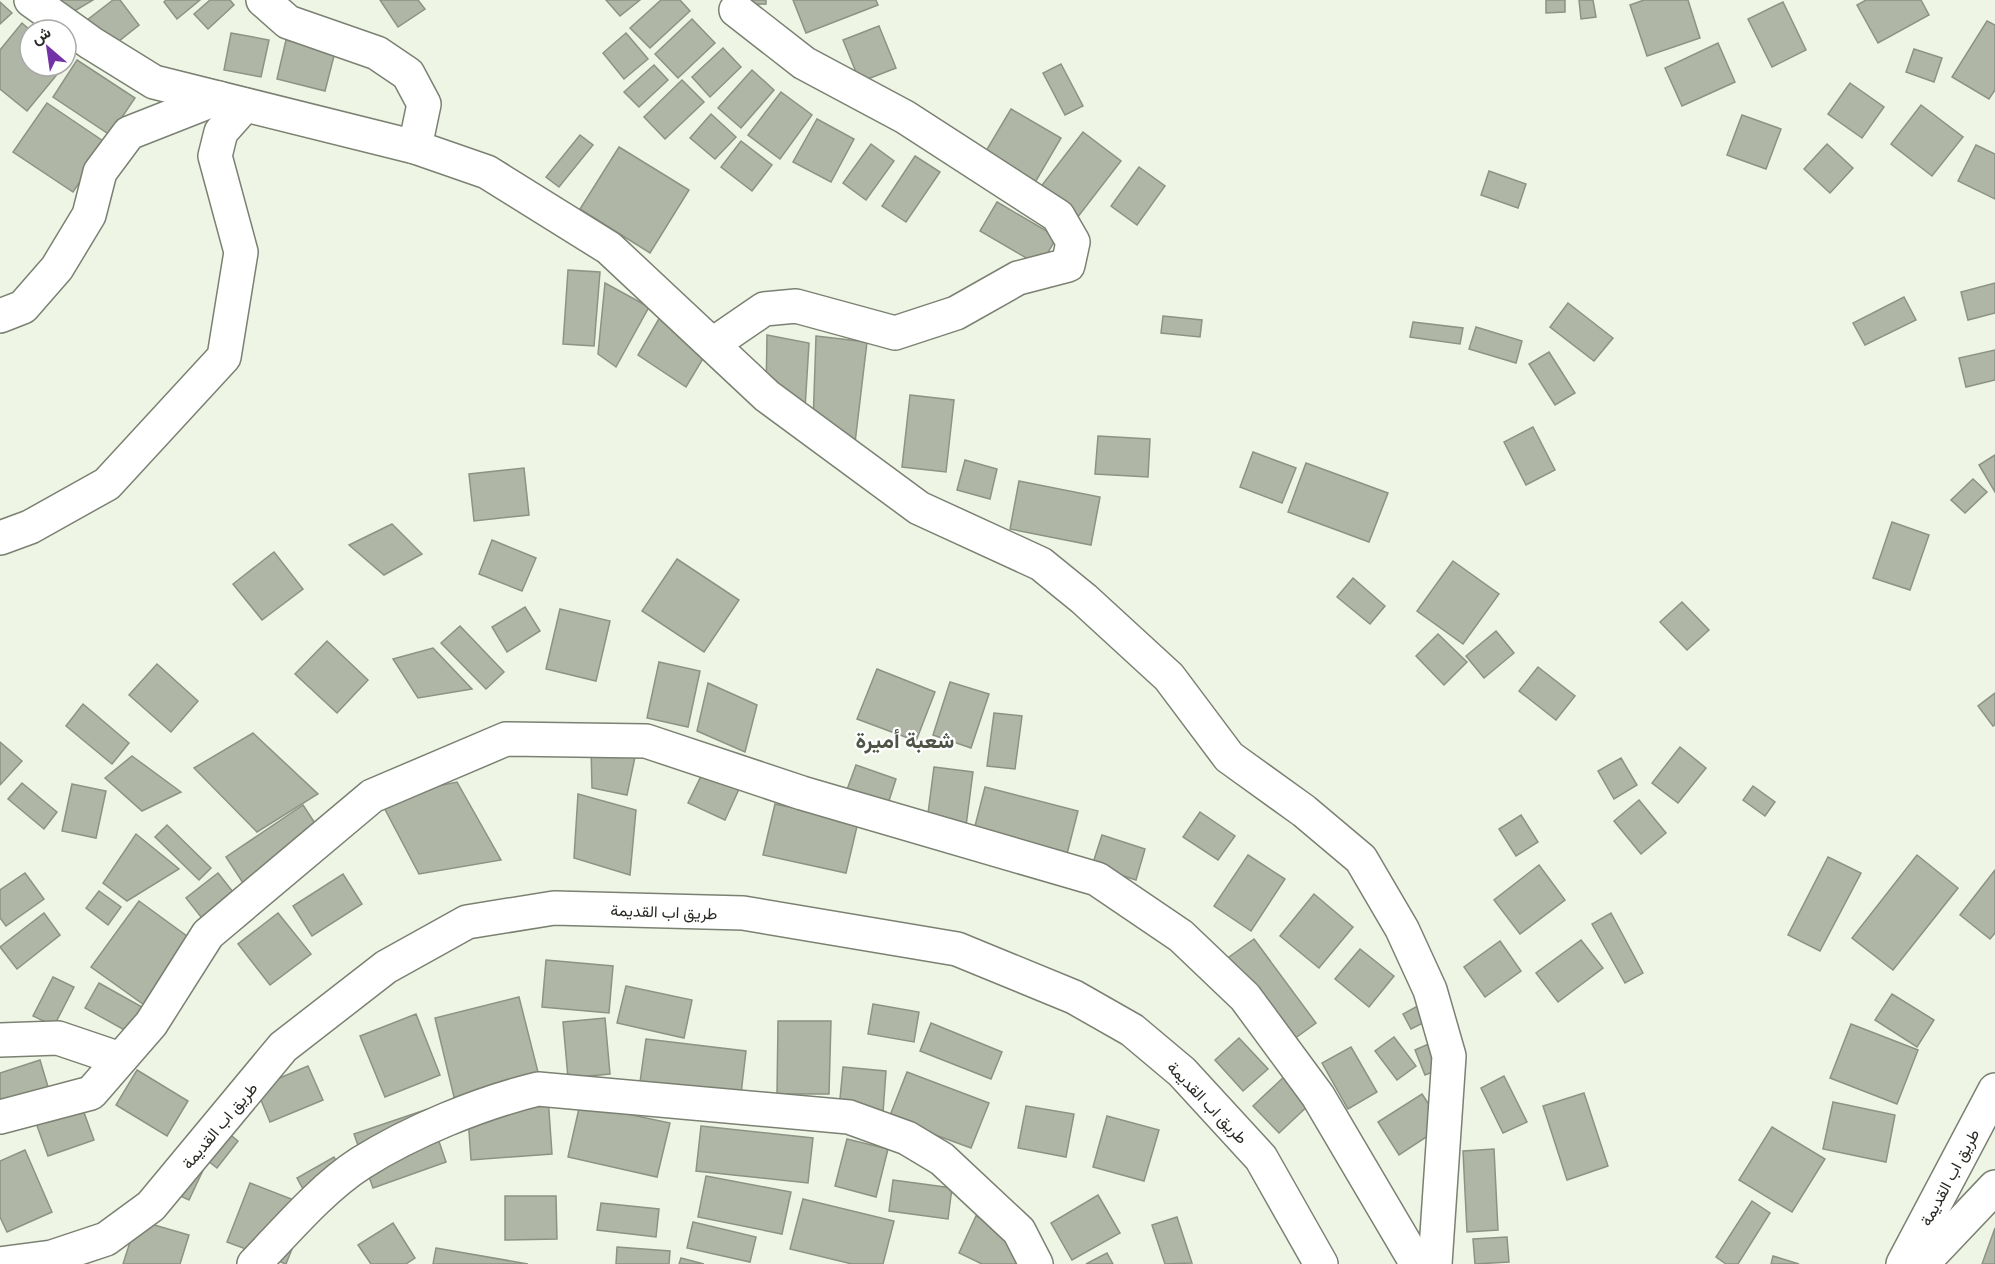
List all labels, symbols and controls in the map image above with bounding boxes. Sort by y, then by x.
north arrow [18,18,78,78]
text: ش [27,21,54,48]
district label: شعبة أميرة [856,726,954,754]
street label: طريق اب القديمة [610,900,718,924]
street label: طريق اب القديمة [1163,1057,1252,1148]
street label: طريق اب القديمة [177,1078,262,1173]
street label: طريق اب القديمة [1915,1125,1984,1230]

